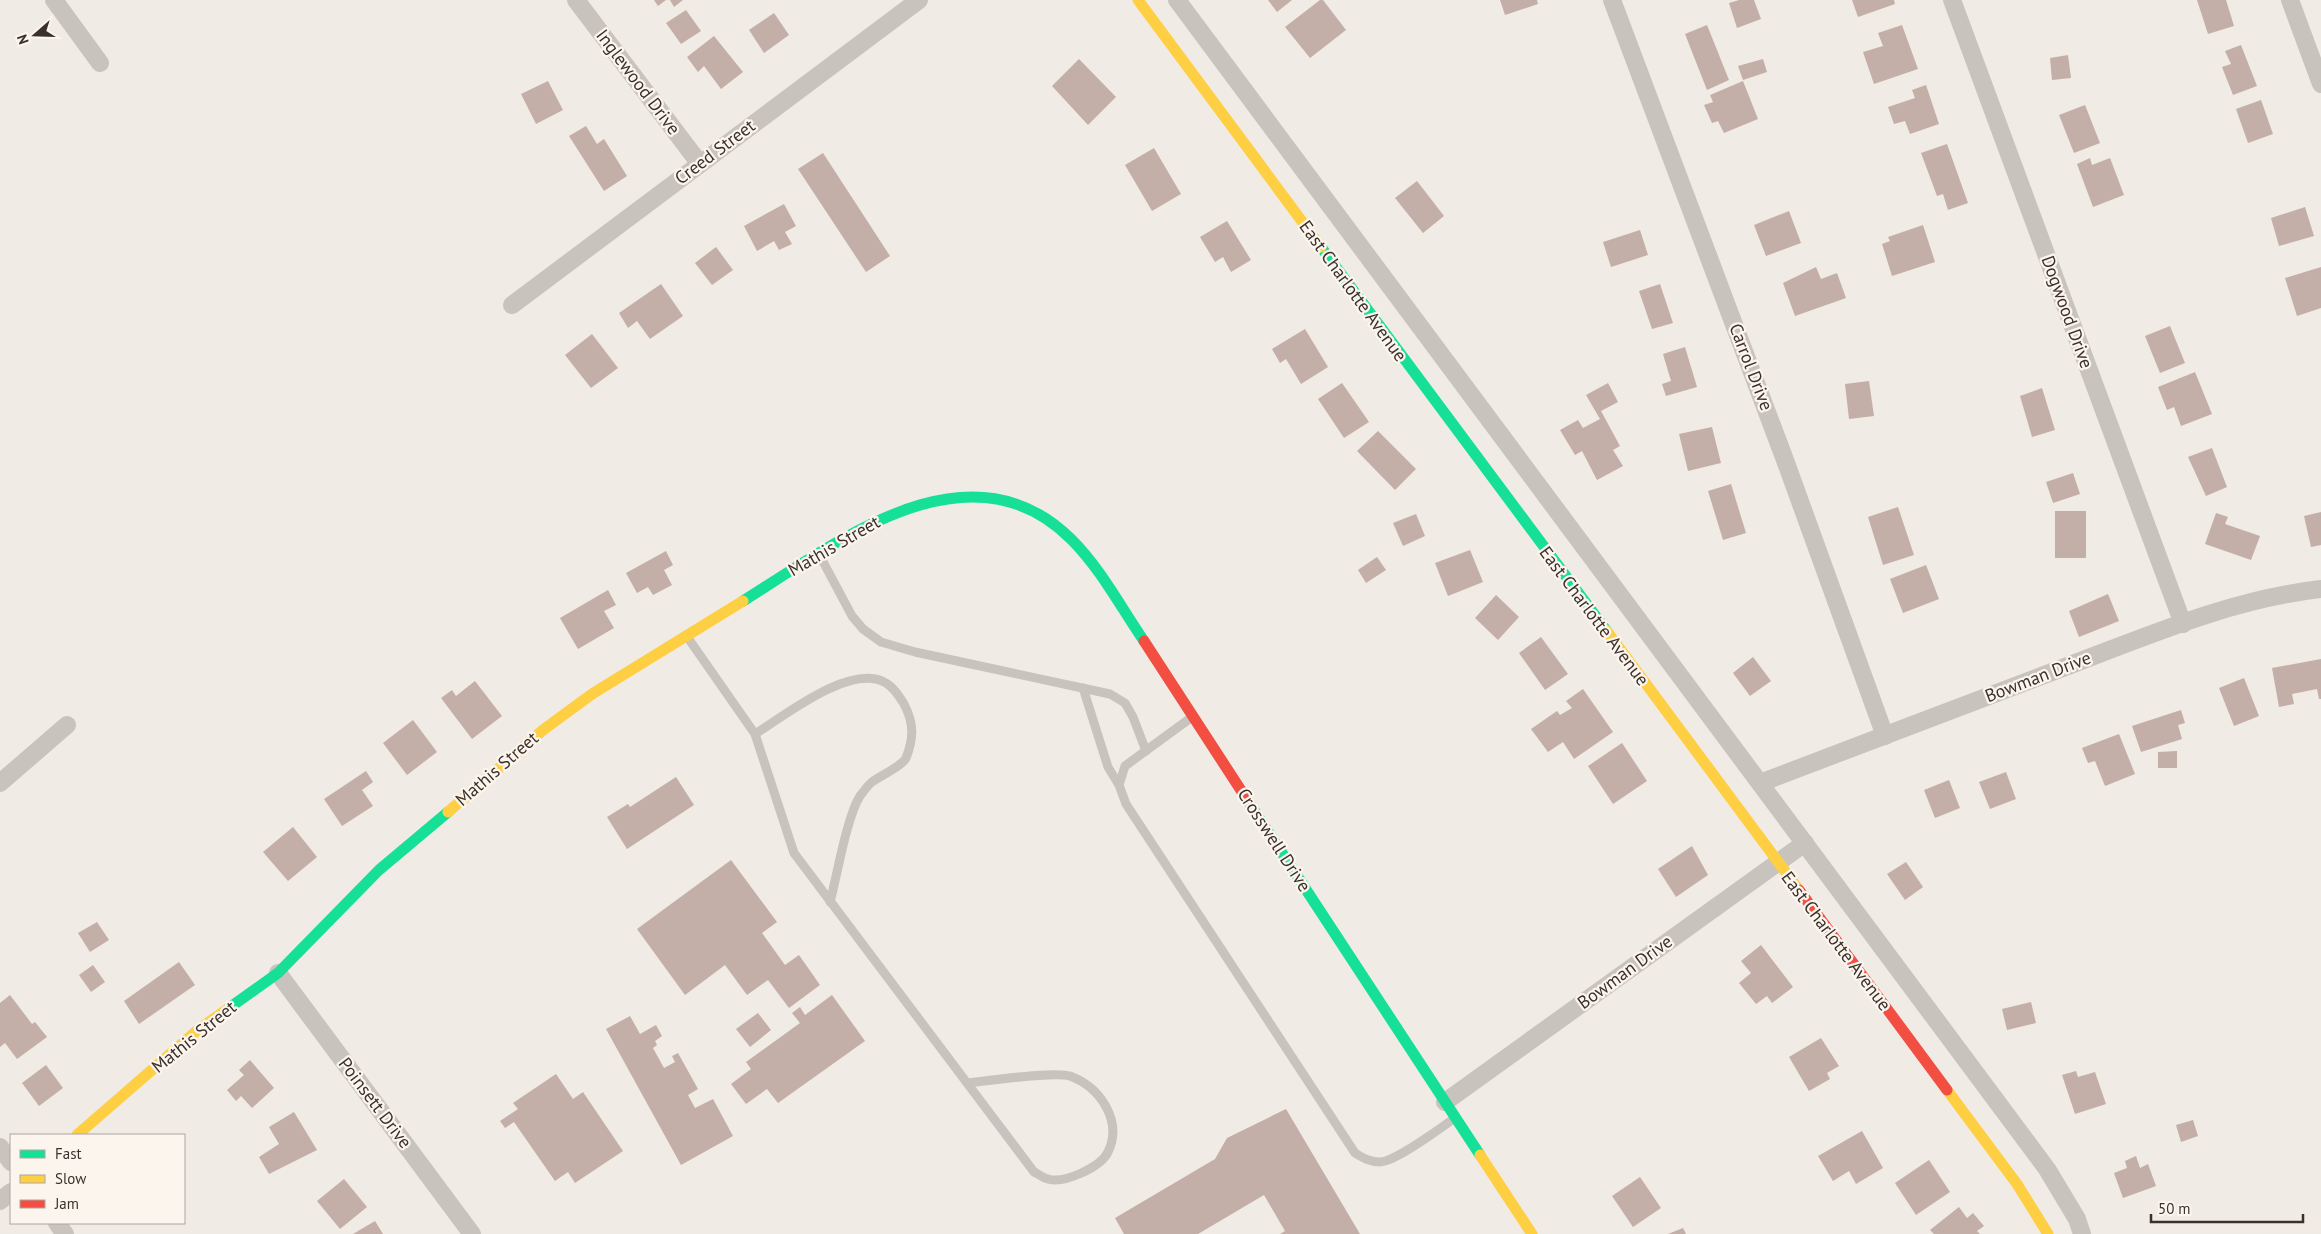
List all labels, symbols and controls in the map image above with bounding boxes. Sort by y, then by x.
north arrow [10,10,60,60]
street label: Inglewood Drive [591,24,686,139]
text: N [13,32,33,47]
street label: Creed Street [670,114,759,189]
street label: East Charlotte Avenue [1295,216,1412,366]
street label: Dogwood Drive [2036,252,2098,371]
street label: Carrol Drive [1724,320,1779,414]
street label: Mathis Street [784,510,884,581]
street label: East Charlotte Avenue [1534,541,1654,690]
street label: Bowman Drive [1982,646,2094,707]
street label: Mathis Street [451,726,543,811]
street label: Crosswell Drive [1232,784,1316,896]
street label: East Charlotte Avenue [1776,866,1896,1015]
street label: Bowman Drive [1573,929,1677,1014]
street label: Mathis Street [147,995,241,1078]
street label: Poinsett Drive [334,1053,417,1153]
legend [10,1134,185,1224]
text: Fast [55,1144,82,1163]
text: Slow [55,1169,86,1188]
scale bar [2151,1192,2304,1224]
text: Jam [54,1194,79,1213]
text: 50 m [2158,1199,2191,1218]

